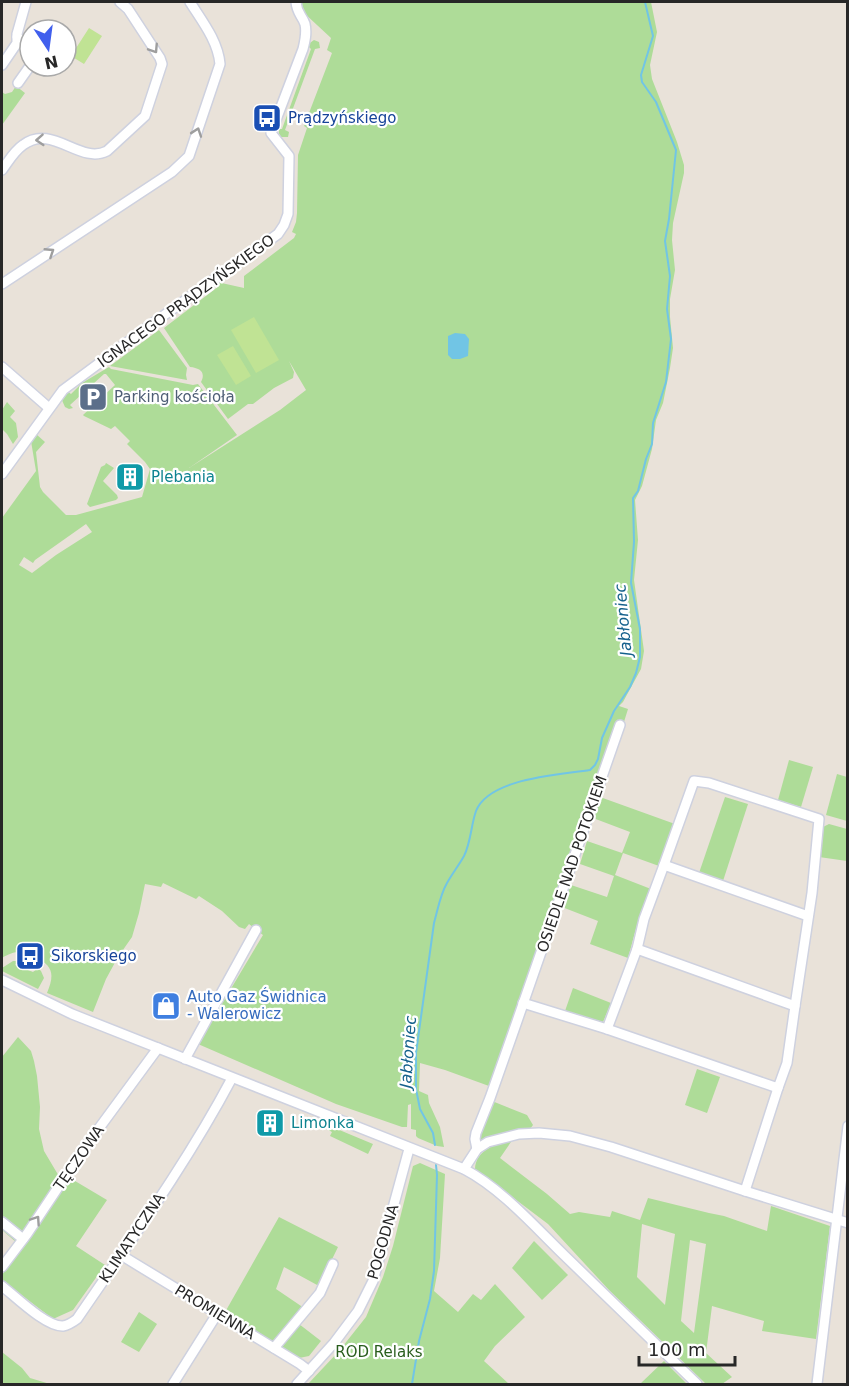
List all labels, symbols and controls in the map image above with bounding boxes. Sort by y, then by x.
north arrow [18,18,78,78]
one-way arrow [146,43,158,53]
text: N [43,51,60,73]
bus stop icon: Prądzyńskiego [251,102,283,134]
place label: Prądzyńskiego [288,109,397,127]
one-way arrow [190,127,203,137]
one-way arrow [35,133,44,146]
street label: IGNACEGO PRĄDZYŃSKIEGO [94,230,278,371]
one-way arrow [43,248,54,259]
parking icon: Parking kościoła [77,381,109,413]
place label: Parking kościoła [114,388,235,406]
building icon: Plebania [114,461,146,493]
place label: Plebania [151,468,215,486]
water label: Jabłoniec [610,583,636,660]
street label: OSIEDLE NAD POTOKIEM [533,773,611,955]
bus stop icon: Sikorskiego [14,940,46,972]
place label: Sikorskiego [51,947,137,965]
place label: Auto Gaz Świdnica - Walerowicz [187,987,327,1023]
shop icon: Auto Gaz Świdnica - Walerowicz [150,990,182,1022]
water label: Jabłoniec [396,1015,420,1092]
building icon: Limonka [254,1107,286,1139]
place label: Limonka [291,1114,354,1132]
street label: TĘCZOWA [49,1121,108,1195]
street label: KLIMATYCZNA [95,1189,169,1286]
street label: POGODNA [364,1202,403,1282]
one-way arrow [29,1216,40,1227]
street label: PROMIENNA [171,1281,259,1343]
scale bar [639,1329,735,1367]
text: 100 m [648,1339,706,1360]
park label: ROD Relaks [335,1343,423,1361]

